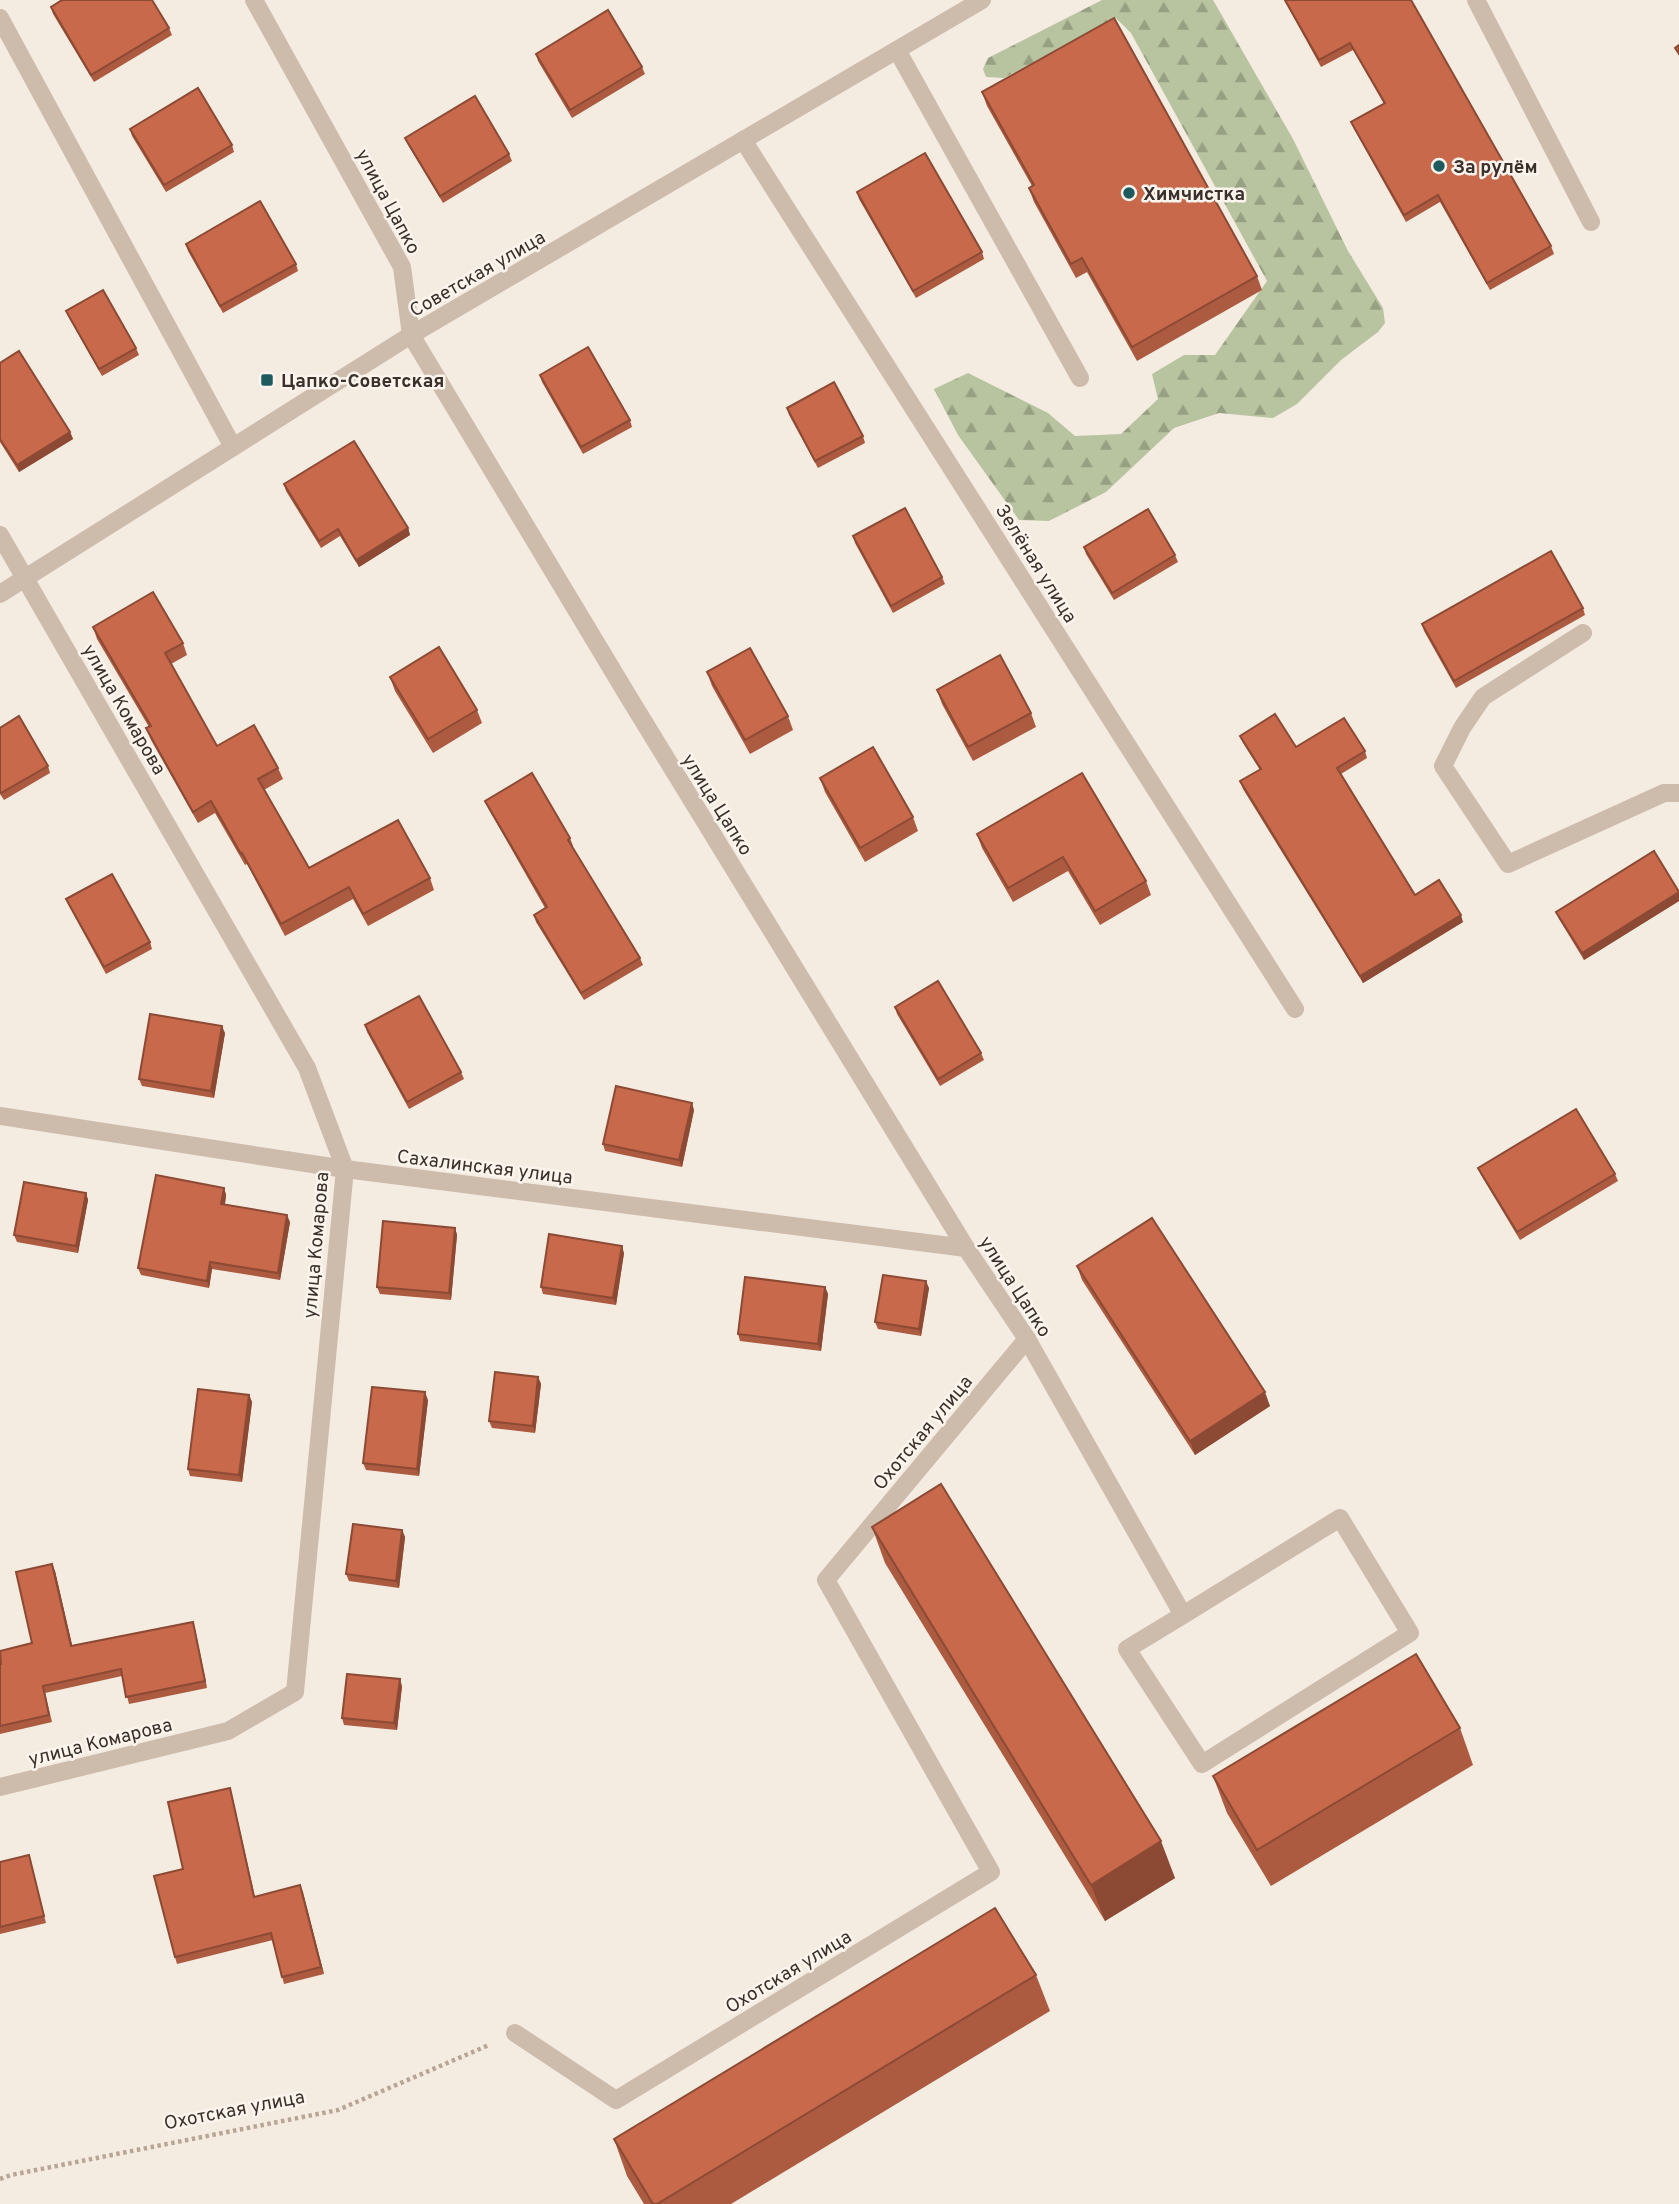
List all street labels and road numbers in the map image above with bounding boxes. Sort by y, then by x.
street label: улица Цапко [349,145,425,259]
street label: Советская улица [406,226,550,323]
street label: Зелёная улица [989,500,1081,628]
street label: улица Комарова [76,640,170,780]
street label: улица Цапко [675,750,757,860]
street label: Сахалинская улица [395,1145,574,1191]
street label: улица Комарова [299,1171,335,1320]
street label: улица Цапко [973,1232,1056,1342]
street label: Охотская улица [868,1371,979,1496]
street label: улица Комарова [26,1713,175,1772]
street label: Охотская улица [722,1926,856,2020]
street label: Охотская улица [162,2086,307,2136]

